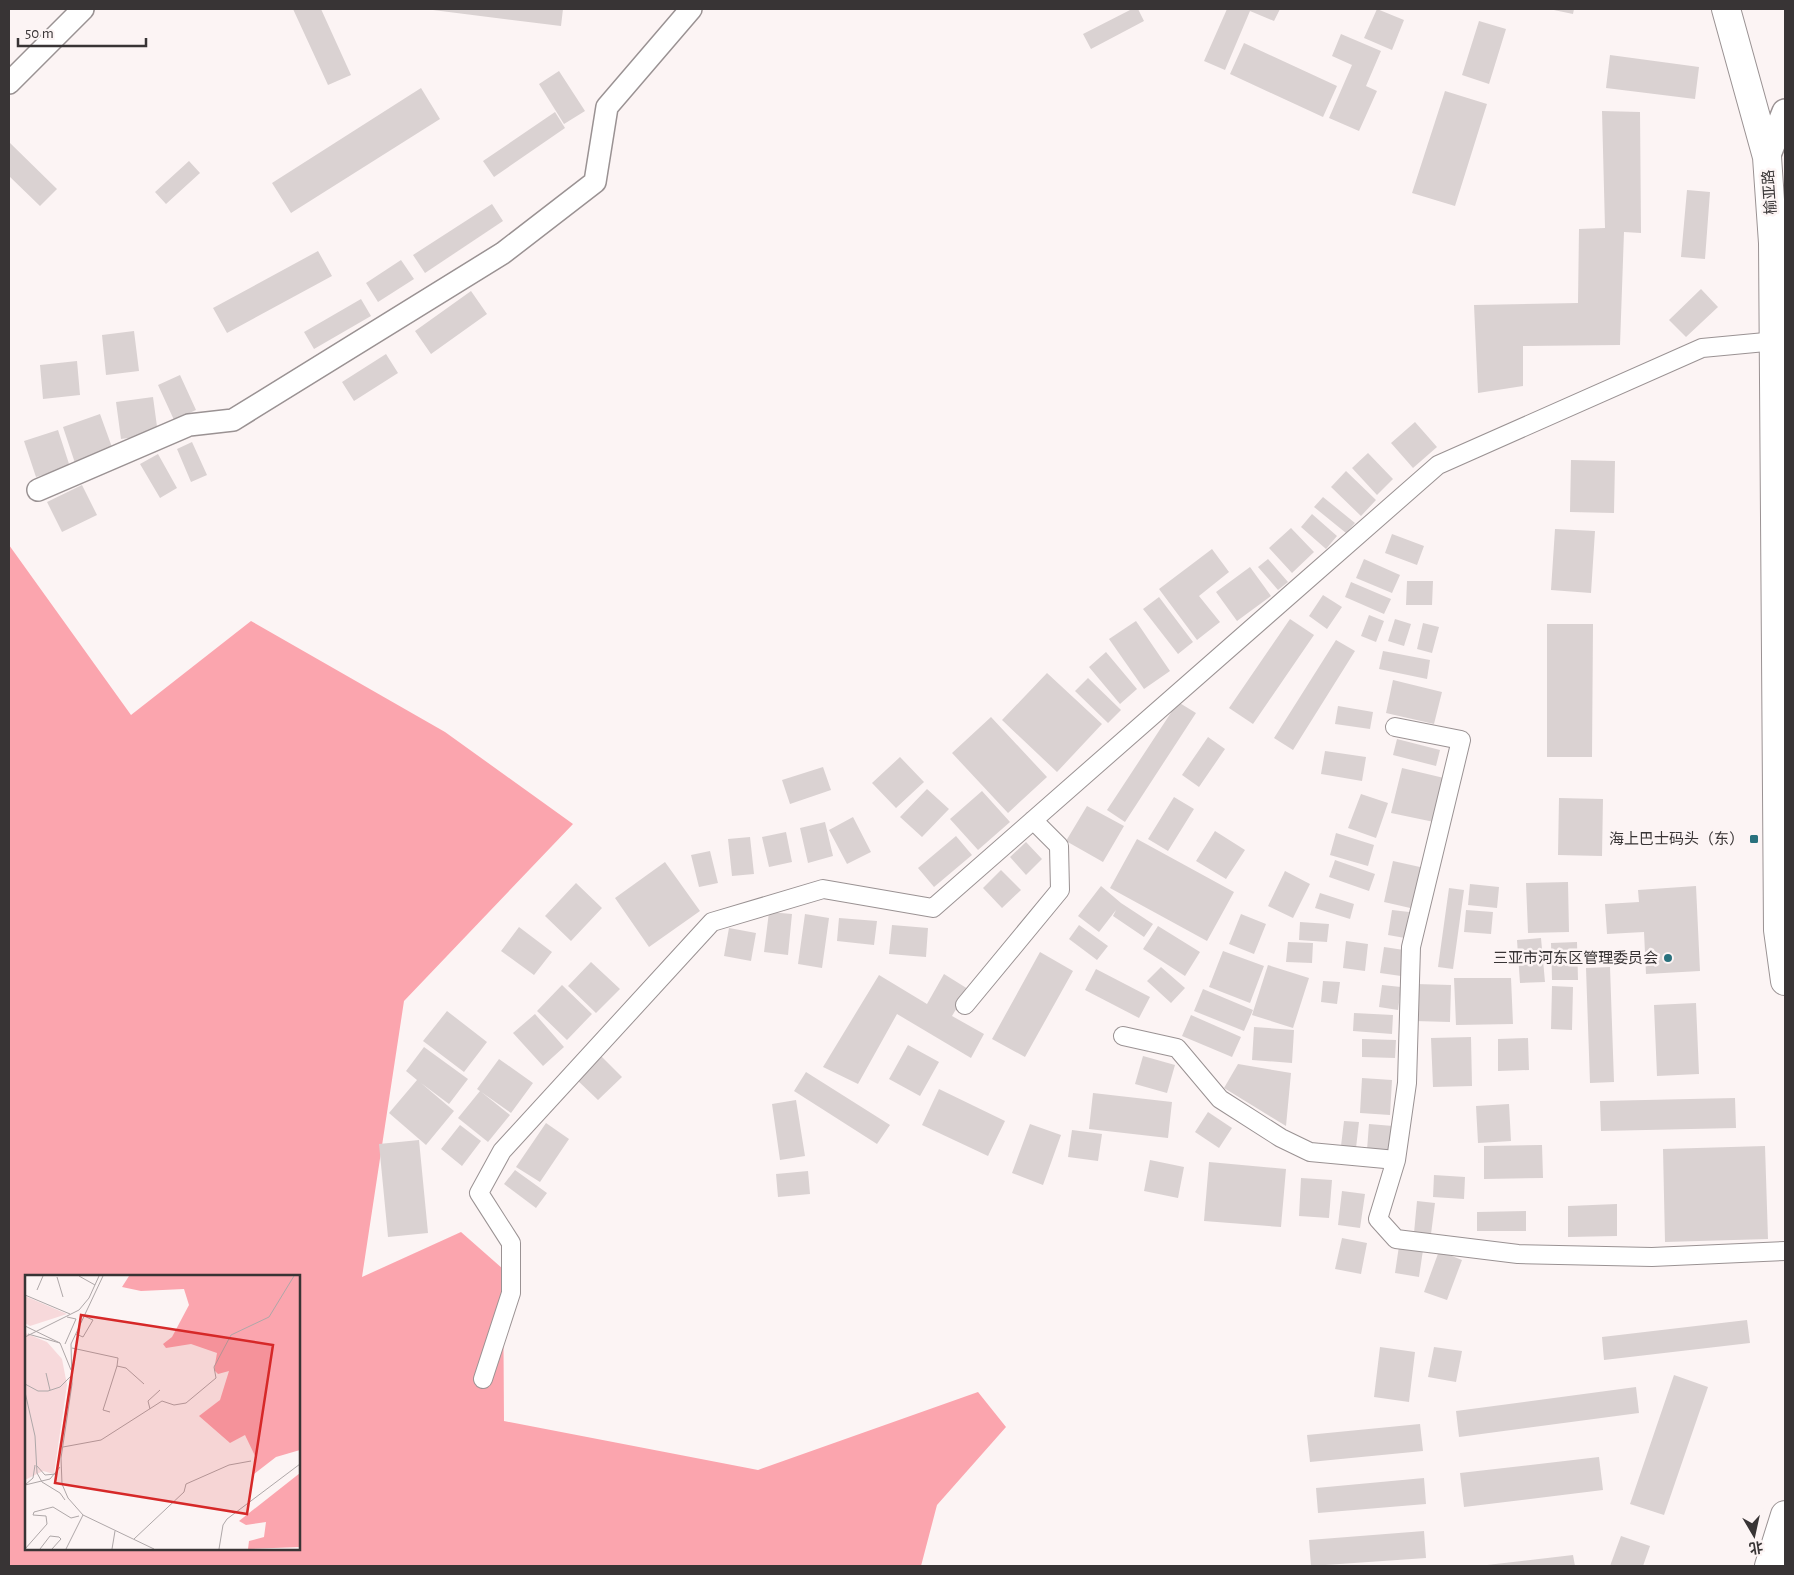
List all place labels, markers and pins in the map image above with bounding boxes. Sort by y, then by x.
place label: 海上巴士码头（东） [1609,831,1744,847]
marker: 海上巴士码头（东） [1748,833,1760,845]
place label: 三亚市河东区管理委员会 [1493,950,1658,966]
marker: 三亚市河东区管理委员会 [1662,952,1674,964]

